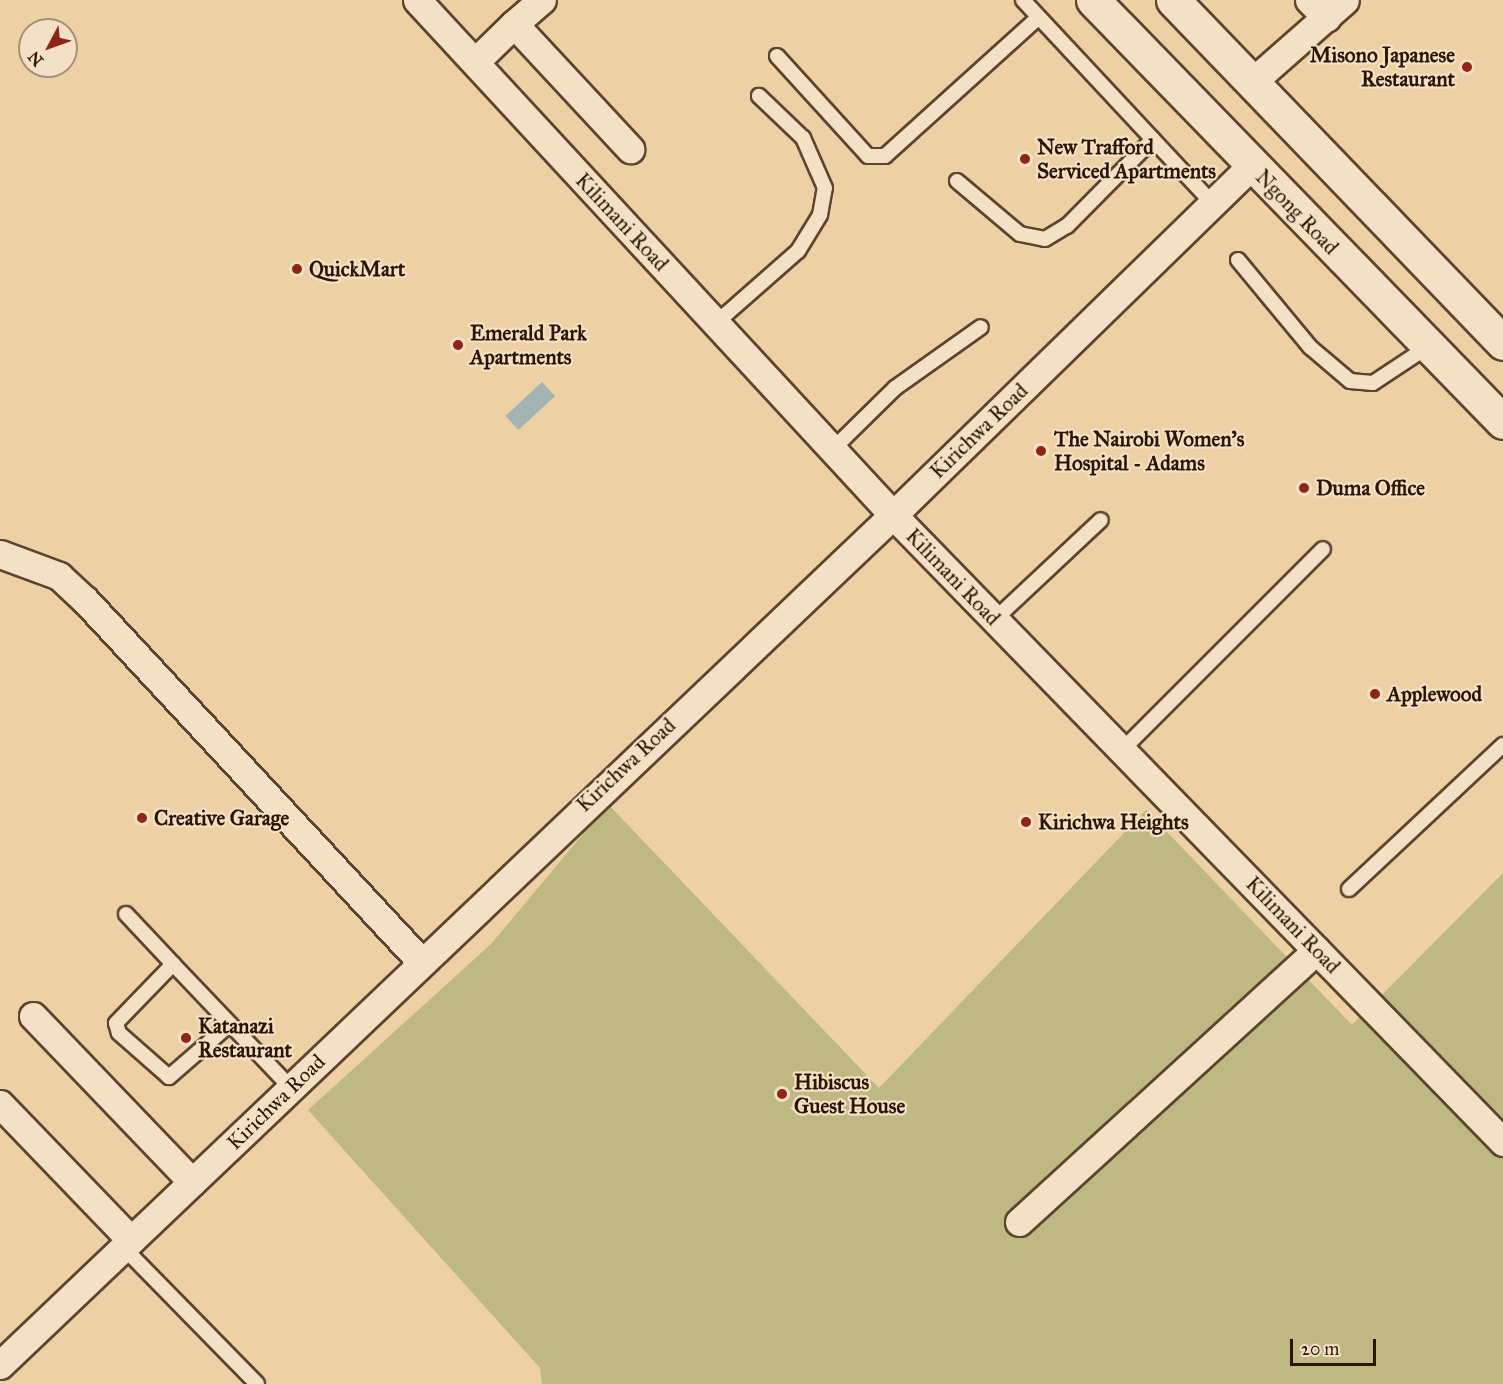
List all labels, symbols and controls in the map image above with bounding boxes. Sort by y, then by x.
north arrow [18,18,78,78]
place label: Misono Japanese Restaurant [1310,42,1455,92]
text: N [24,47,47,70]
marker: Misono Japanese Restaurant [1460,60,1474,74]
place label: New Trafford Serviced Apartments [1037,134,1216,184]
marker: New Trafford Serviced Apartments [1018,152,1032,166]
street label: Ngong Road [1250,164,1344,260]
street label: Kilimani Road [570,168,674,276]
place label: QuickMart [309,256,405,282]
marker: QuickMart [290,262,304,276]
place label: Emerald Park Apartments [470,320,587,370]
marker: Emerald Park Apartments [451,338,465,352]
street label: Kirichwa Road [925,378,1033,484]
place label: The Nairobi Women's Hospital - Adams [1054,426,1244,476]
marker: The Nairobi Women's Hospital - Adams [1032,442,1050,460]
place label: Duma Office [1316,475,1425,501]
marker: Duma Office [1297,481,1311,495]
street label: Kilimani Road [901,523,1005,631]
place label: Applewood [1387,681,1482,707]
marker: Applewood [1368,687,1382,701]
street label: Kirichwa Road [571,713,681,817]
place label: Creative Garage [154,805,289,831]
place label: Kirichwa Heights [1038,809,1189,835]
marker: Creative Garage [135,811,149,825]
marker: Kirichwa Heights [1019,815,1033,829]
street label: Kilimani Road [1241,871,1345,979]
place label: Katanazi Restaurant [198,1013,292,1063]
marker: Katanazi Restaurant [179,1031,193,1045]
street label: Kirichwa Road [222,1049,330,1155]
place label: Hibiscus Guest House [794,1069,905,1119]
marker: Hibiscus Guest House [775,1087,789,1101]
scale bar [1293,1327,1378,1365]
text: 20 m [1301,1338,1339,1360]

